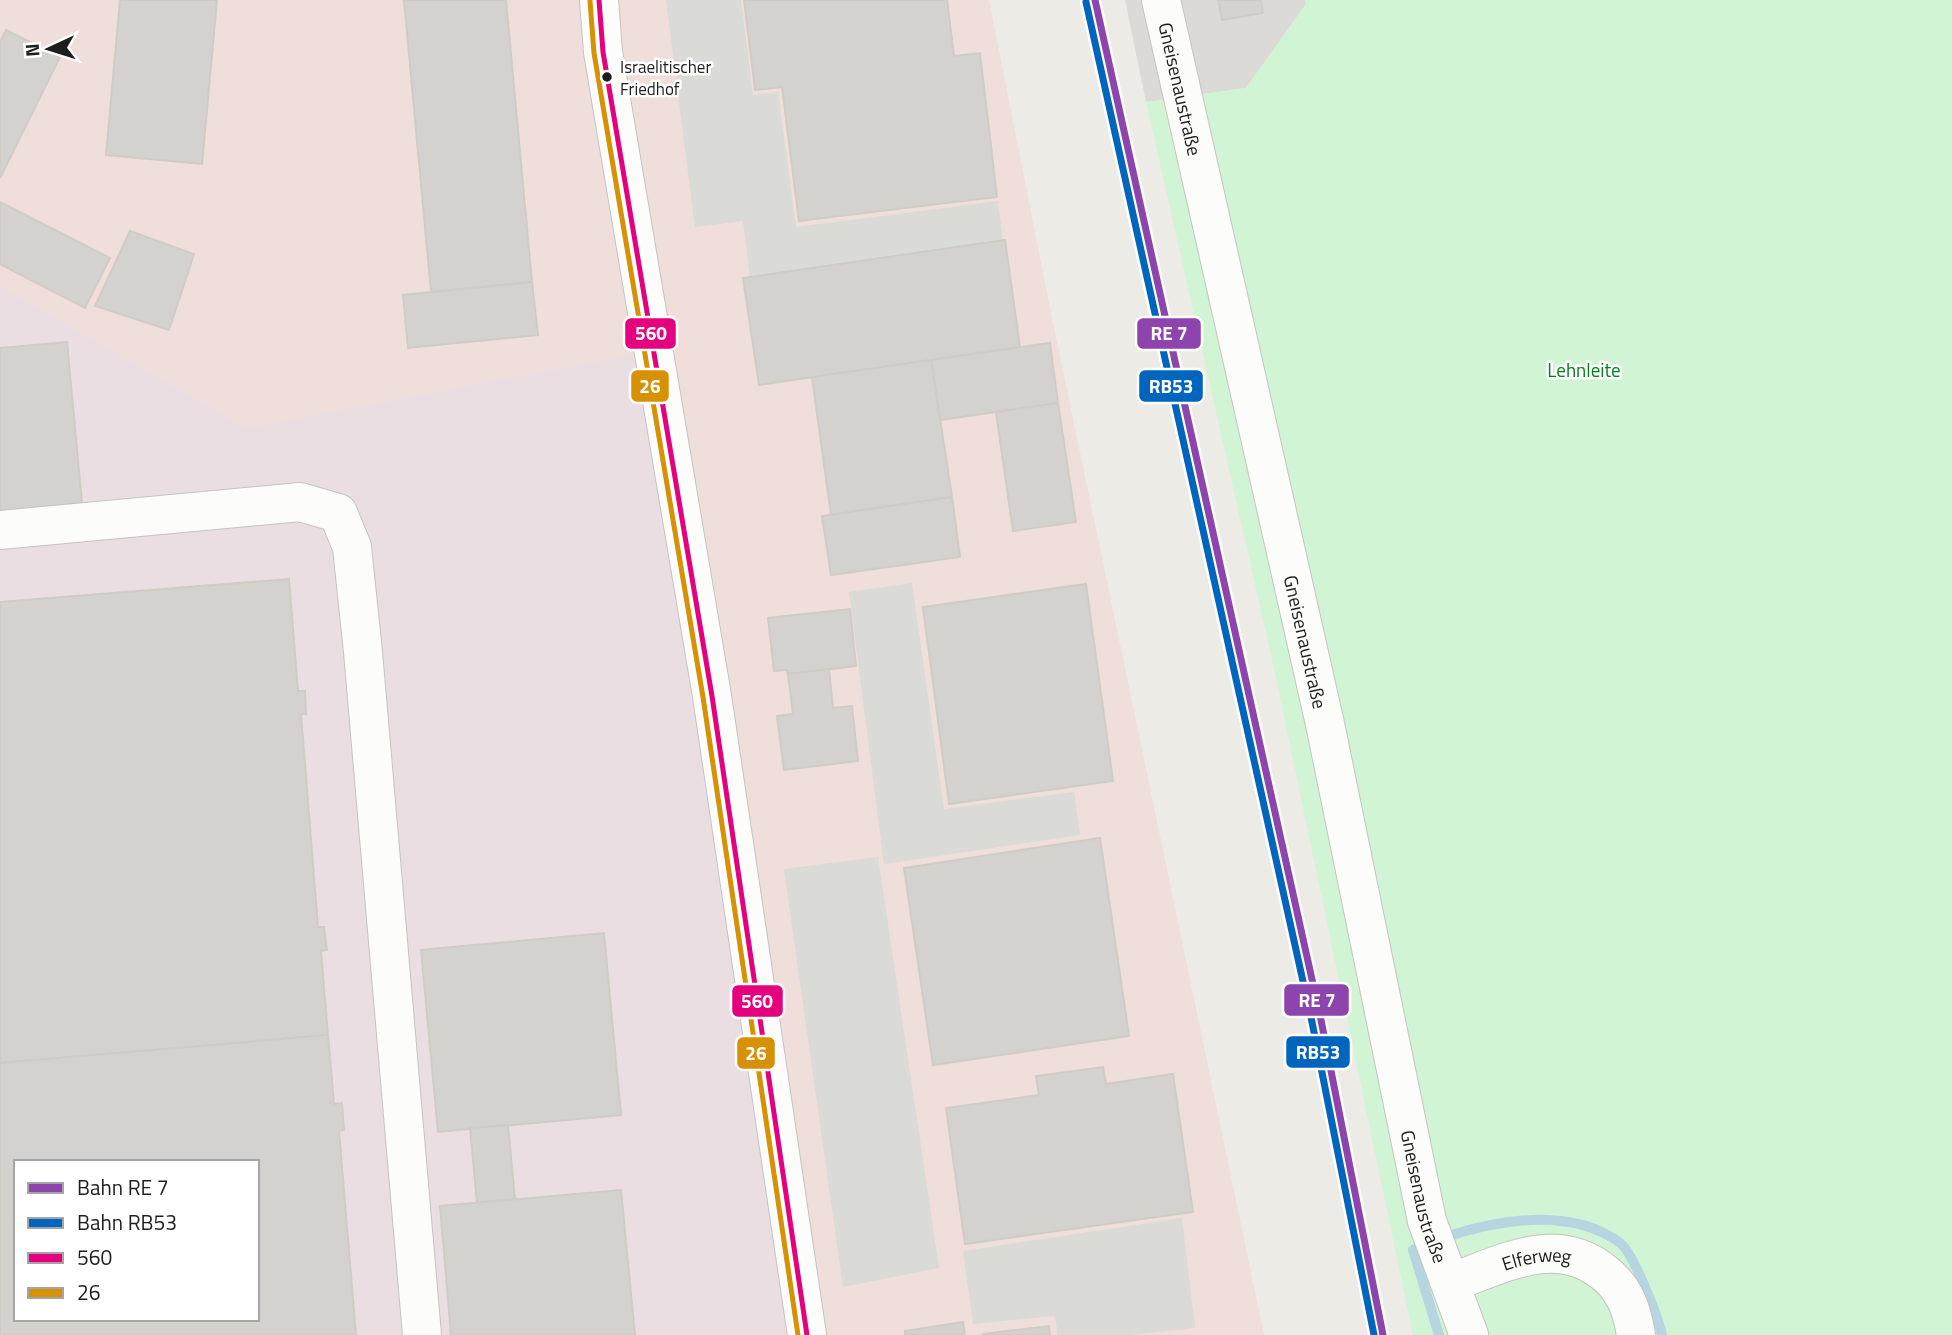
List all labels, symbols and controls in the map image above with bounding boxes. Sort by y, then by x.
north arrow [14,14,84,84]
street label: Gneisenaustraße [1152,19,1210,158]
text: N [17,43,46,58]
place label: Israelitischer Friedhof [620,54,711,102]
marker: Israelitischer Friedhof [600,70,614,84]
line badge: 560 [624,317,677,350]
line badge: RE 7 [1136,317,1202,350]
text: 560 [635,318,667,347]
text: RE 7 [1150,318,1188,347]
park label: Lehnleite [1547,355,1621,384]
line badge: 26 [630,369,670,403]
line badge: RB53 [1138,369,1204,403]
text: 26 [639,371,661,400]
text: RB53 [1149,371,1193,400]
street label: Gneisenaustraße [1277,572,1336,711]
line badge: RE 7 [1283,983,1350,1017]
line badge: 560 [731,984,784,1018]
text: RE 7 [1298,985,1336,1014]
text: 560 [741,986,773,1015]
line badge: RB53 [1285,1035,1351,1069]
line badge: 26 [736,1036,776,1070]
text: RB53 [1296,1037,1340,1066]
text: 26 [745,1038,767,1067]
street label: Gneisenaustraße [1394,1127,1456,1267]
legend [14,1160,259,1321]
text: Bahn RE 7 [77,1171,169,1203]
text: Bahn RB53 [77,1206,177,1238]
street label: Elferweg [1498,1239,1574,1277]
text: 560 [77,1241,112,1273]
text: 26 [77,1276,101,1308]

